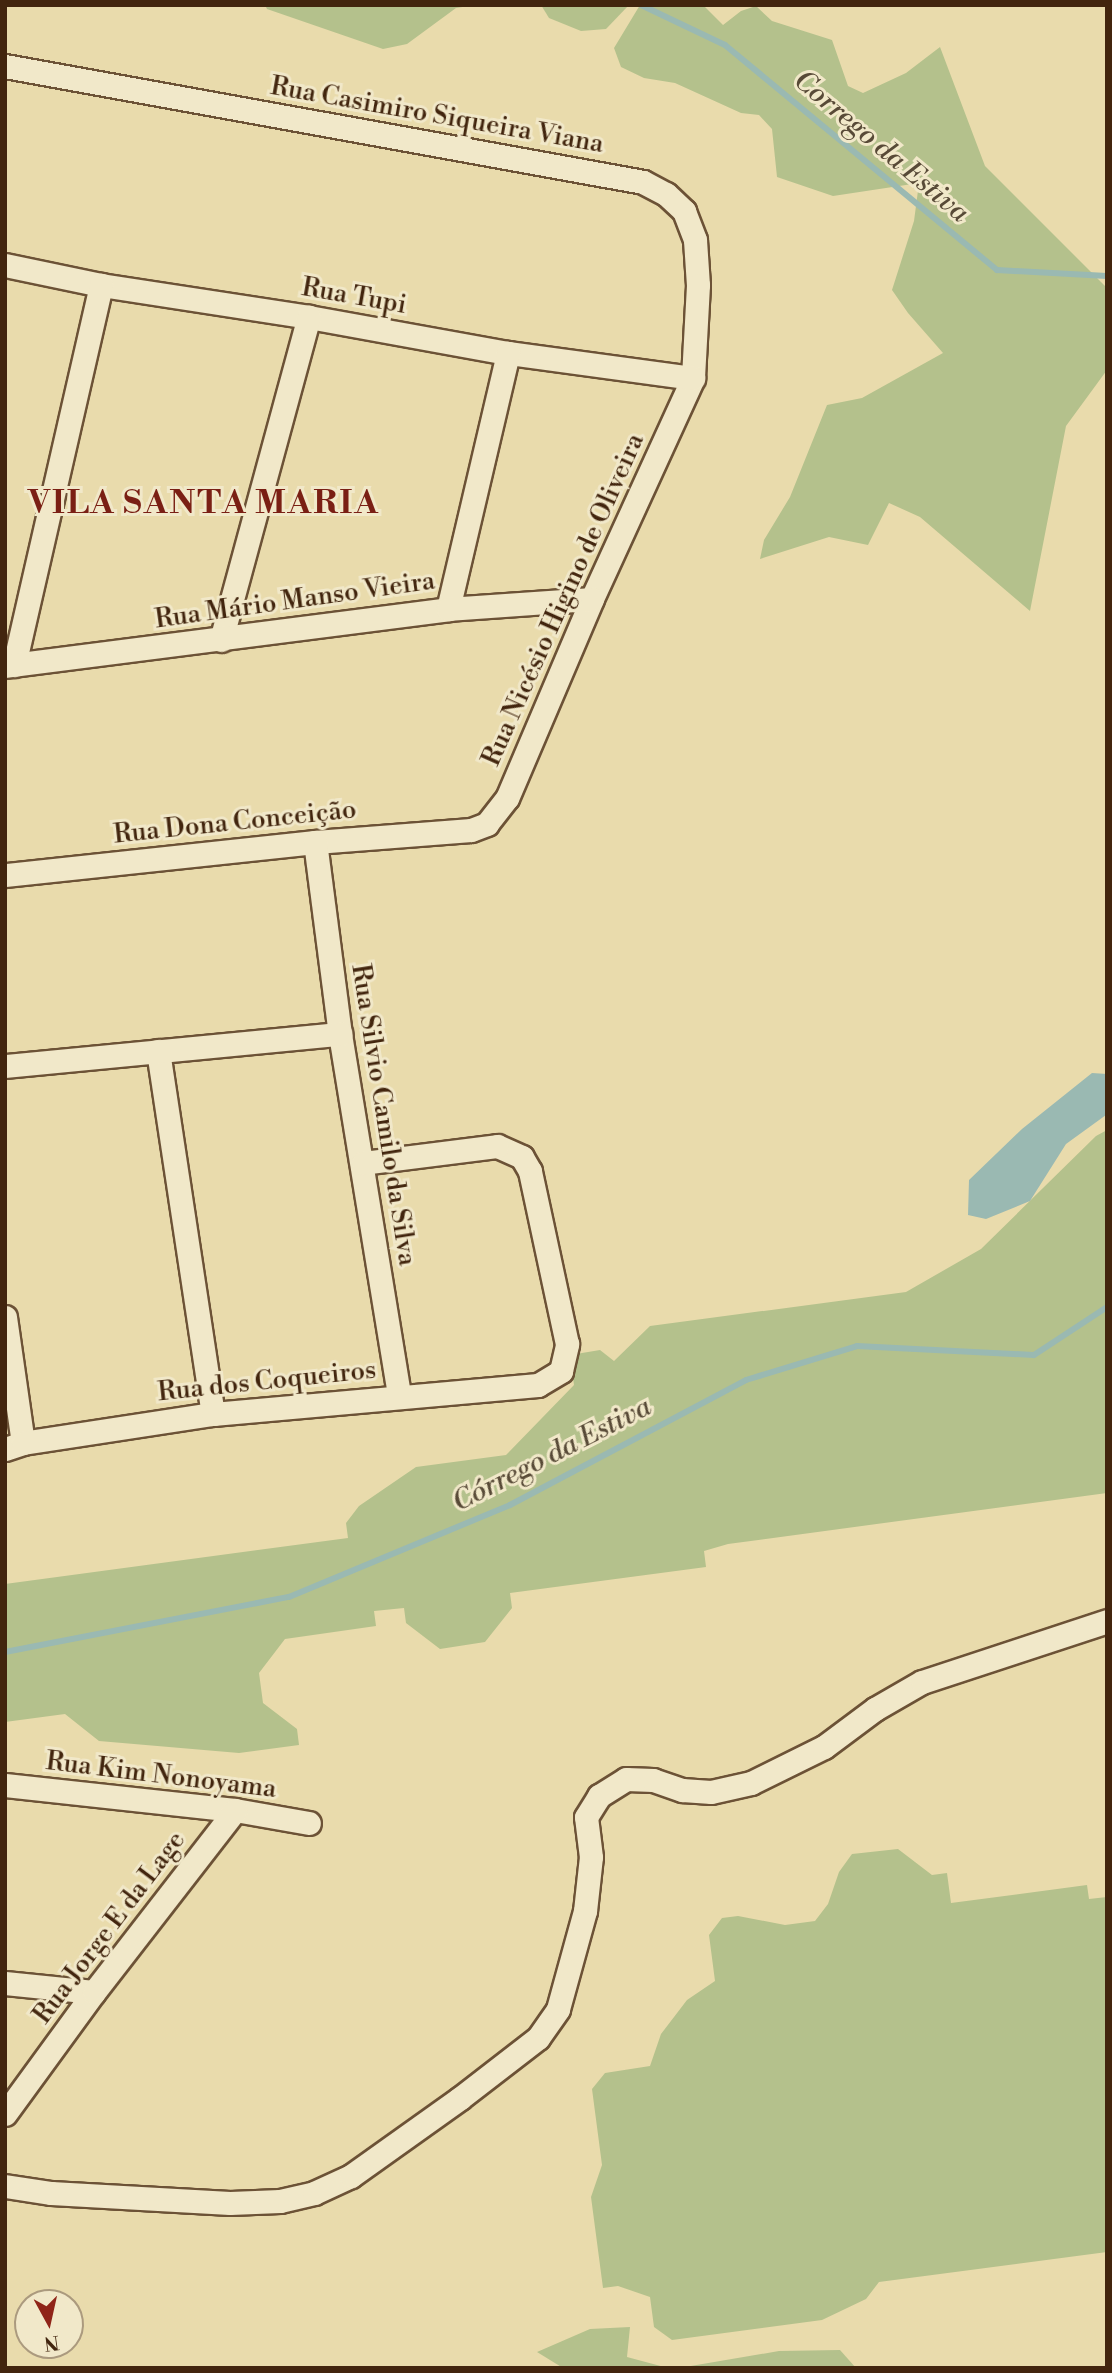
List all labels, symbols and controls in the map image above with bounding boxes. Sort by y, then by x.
water label: Corrego da Estiva [787,64,975,230]
street label: Rua Casimiro Siqueira Viana [268,71,606,161]
street label: Rua Tupi [299,272,409,322]
street label: Rua Nicésio Higino de Oliveira [476,429,652,771]
district label: VILA SANTA MARIA [30,484,378,524]
street label: Rua Mário Manso Vieira [153,566,437,636]
street label: Rua Dona Conceição [112,795,358,851]
street label: Rua Silvio Camilo da Silva [344,962,422,1268]
street label: Rua dos Coqueiros [156,1355,378,1409]
water label: Córrego da Estiva [447,1390,657,1520]
street label: Rua Kim Nonoyama [44,1746,278,1806]
street label: Rua Jorge E da Lage [27,1826,193,2030]
north arrow [14,2289,84,2359]
text: N [43,2330,61,2356]

